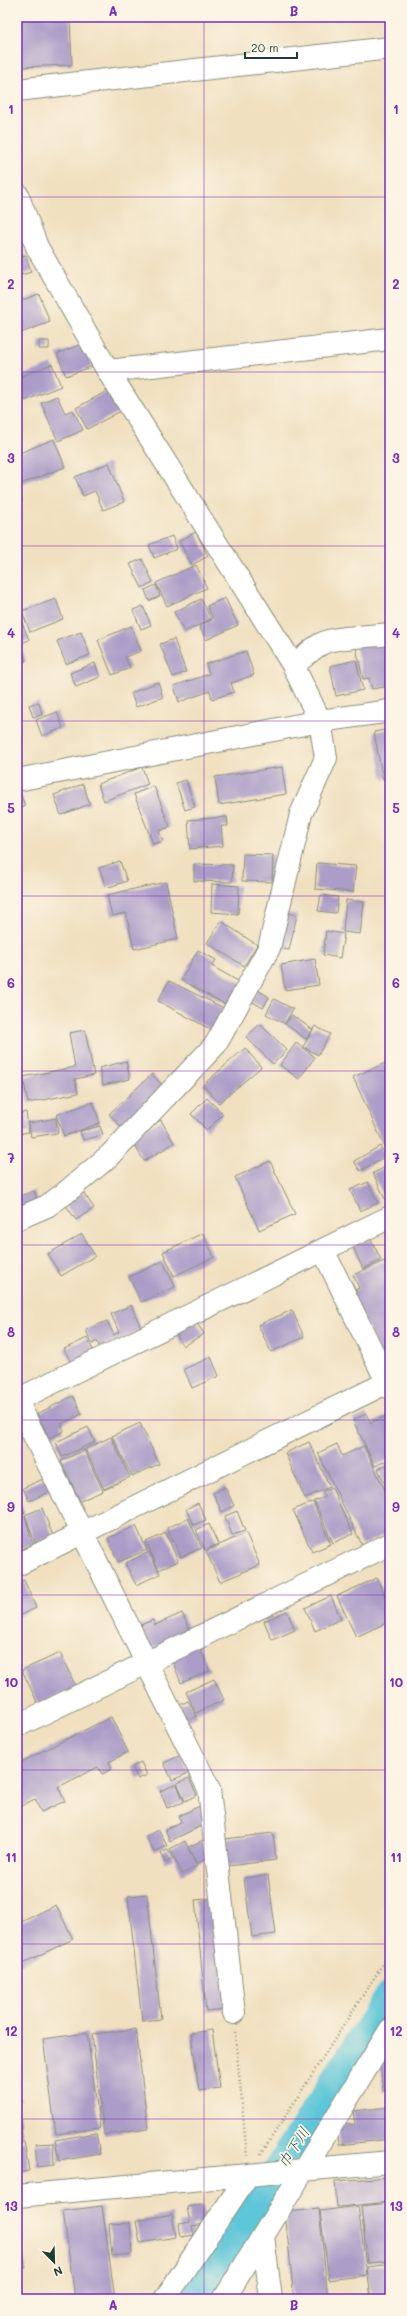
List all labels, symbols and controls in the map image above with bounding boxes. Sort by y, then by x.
text: A [108,2,118,19]
text: B [290,2,299,19]
scale bar [245,34,297,60]
text: 20 m [251,39,279,55]
text: 1 [8,100,14,117]
text: 1 [393,100,399,117]
text: 2 [7,275,15,292]
text: 2 [392,275,400,292]
text: 3 [7,449,15,466]
text: 3 [392,449,400,466]
text: 4 [7,624,15,641]
text: 4 [392,624,400,641]
text: 5 [7,799,15,816]
text: 5 [392,799,400,816]
text: 6 [7,974,15,991]
text: 6 [392,974,400,991]
text: 7 [7,1149,15,1166]
text: 7 [392,1149,400,1166]
text: 8 [7,1323,15,1340]
text: 8 [392,1323,400,1340]
text: 9 [7,1498,15,1515]
text: 9 [392,1498,400,1515]
text: 10 [4,1673,18,1690]
text: 10 [389,1673,403,1690]
text: 11 [5,1848,17,1865]
text: 11 [390,1848,402,1865]
text: 12 [4,2022,18,2039]
text: 12 [389,2022,403,2039]
water label: 巾下川 [272,2123,314,2171]
text: 13 [4,2197,18,2214]
text: 13 [389,2197,403,2214]
north arrow [34,2242,74,2282]
text: N [51,2263,65,2280]
text: A [108,2296,118,2313]
text: B [290,2296,299,2313]

